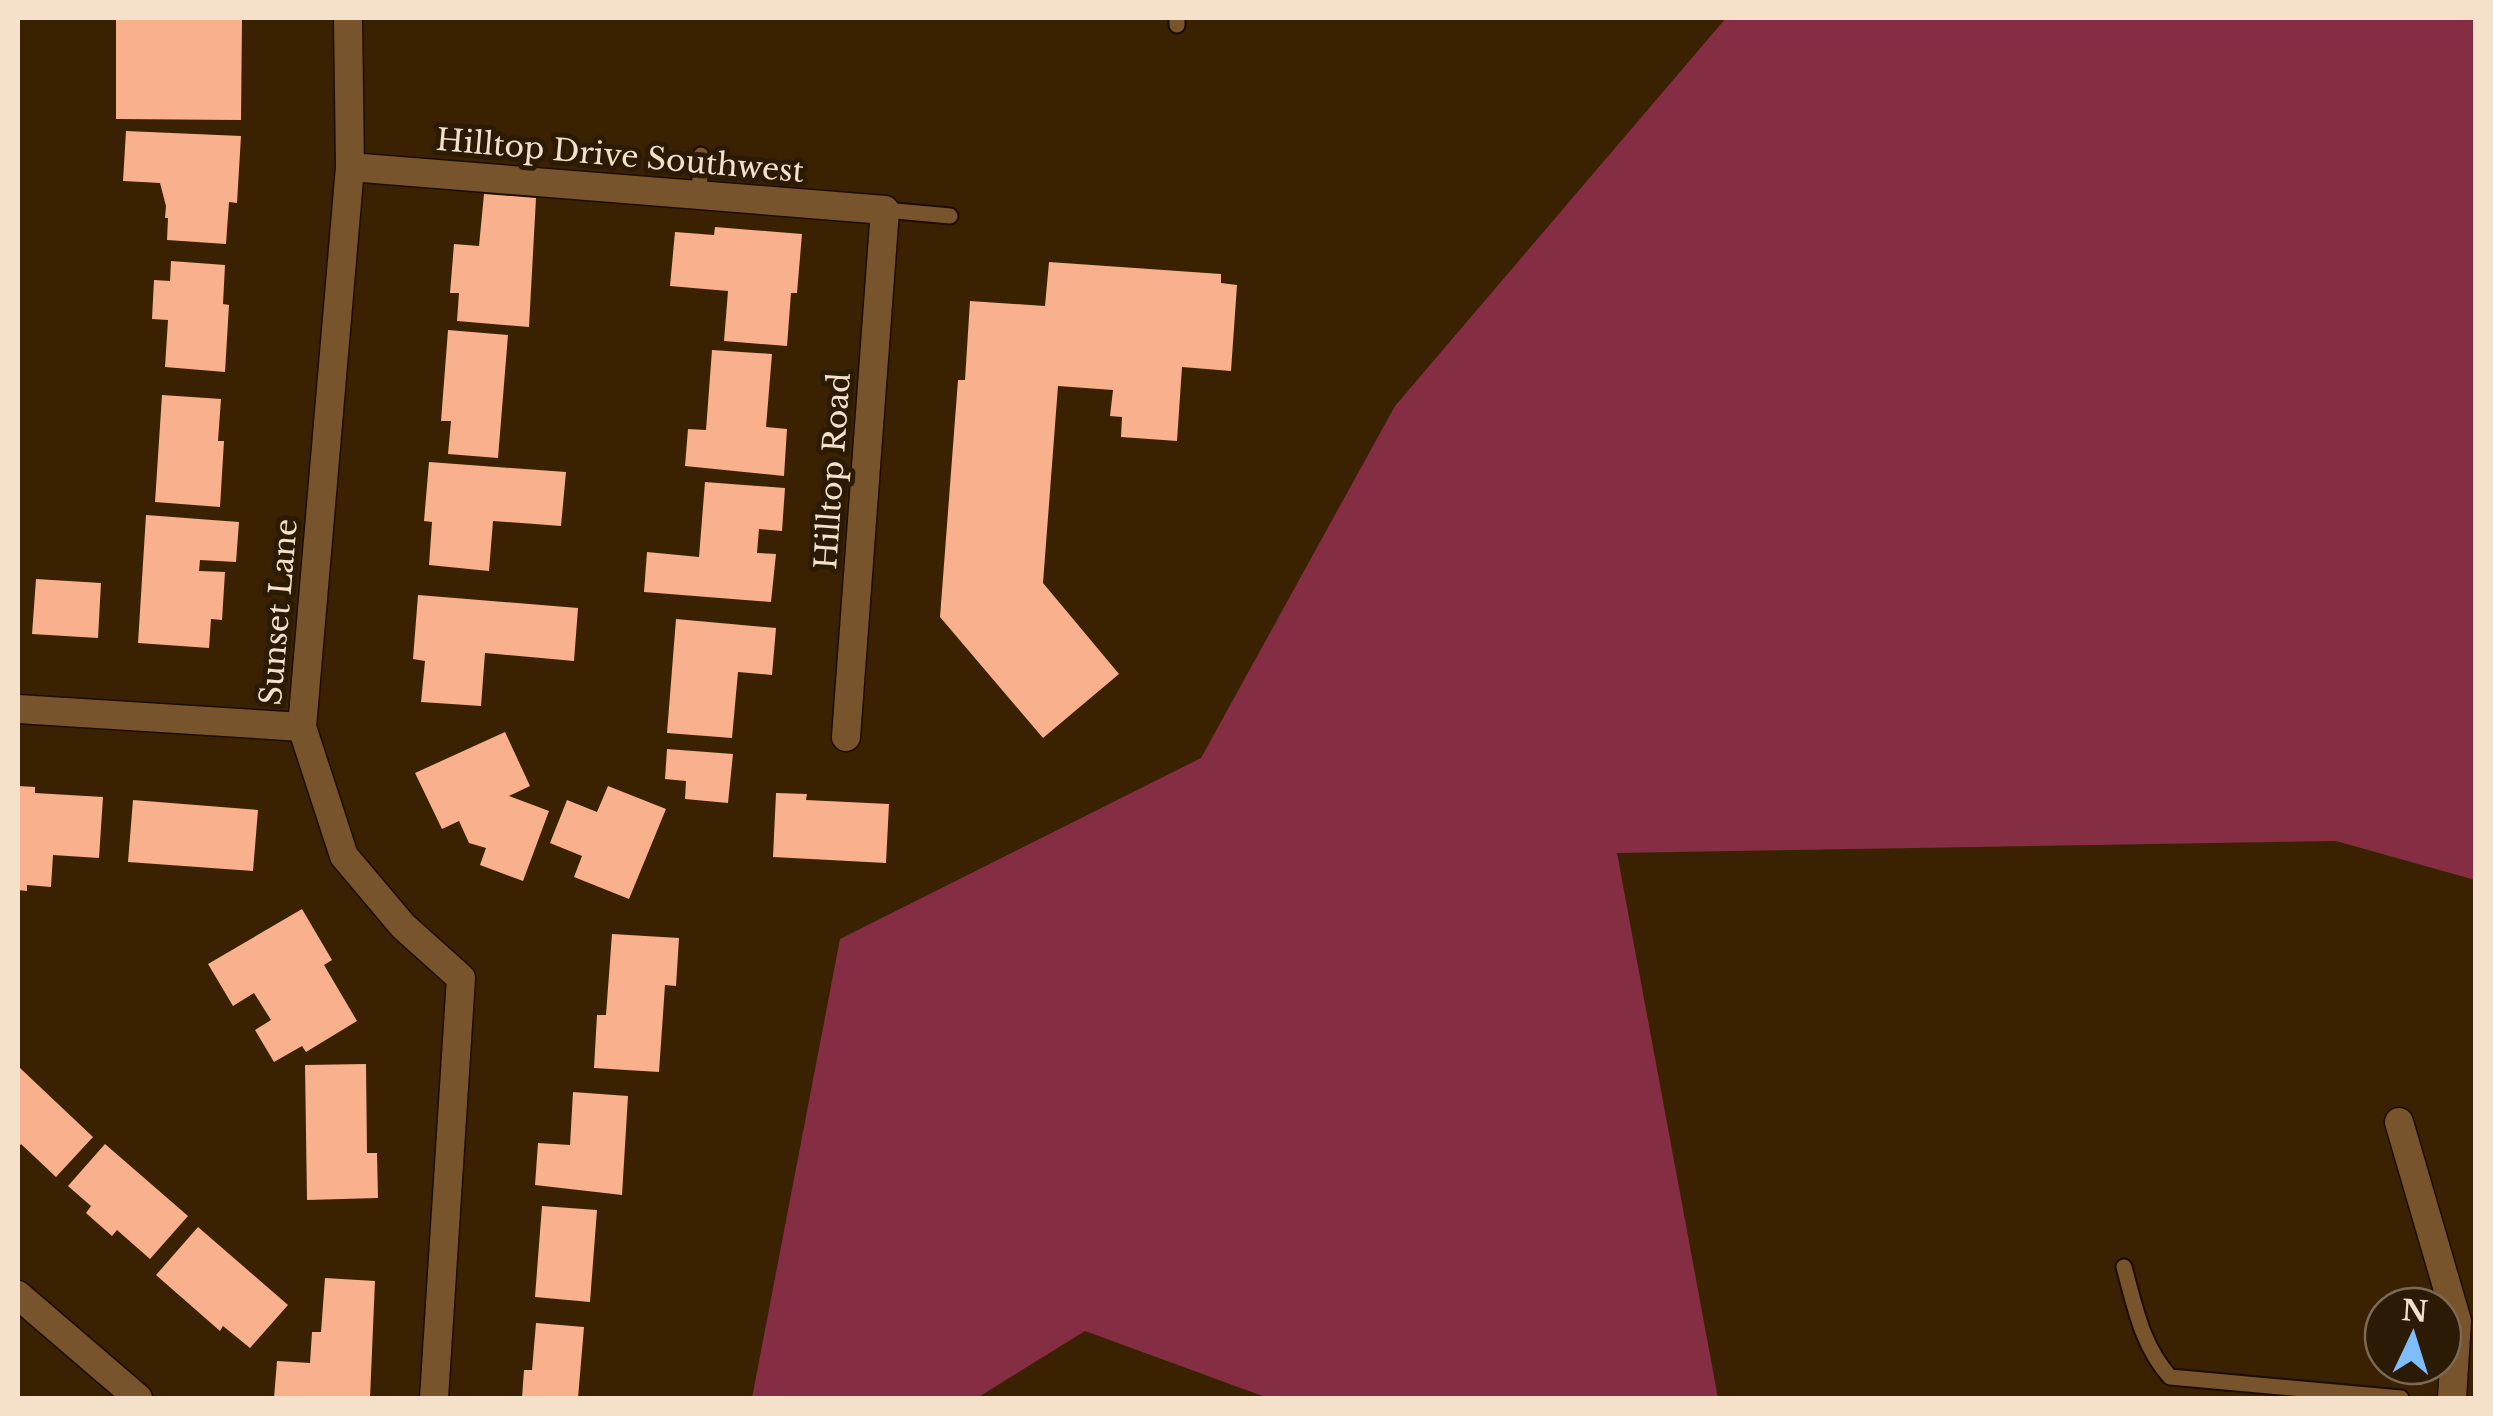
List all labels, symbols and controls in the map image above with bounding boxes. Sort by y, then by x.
street label: Hilltop Drive Southwest [434,121,806,190]
street label: Hilltop Road [807,371,858,571]
street label: Sunset Lane [252,517,305,707]
north arrow [2363,1286,2463,1386]
text: N [2400,1293,2429,1330]

